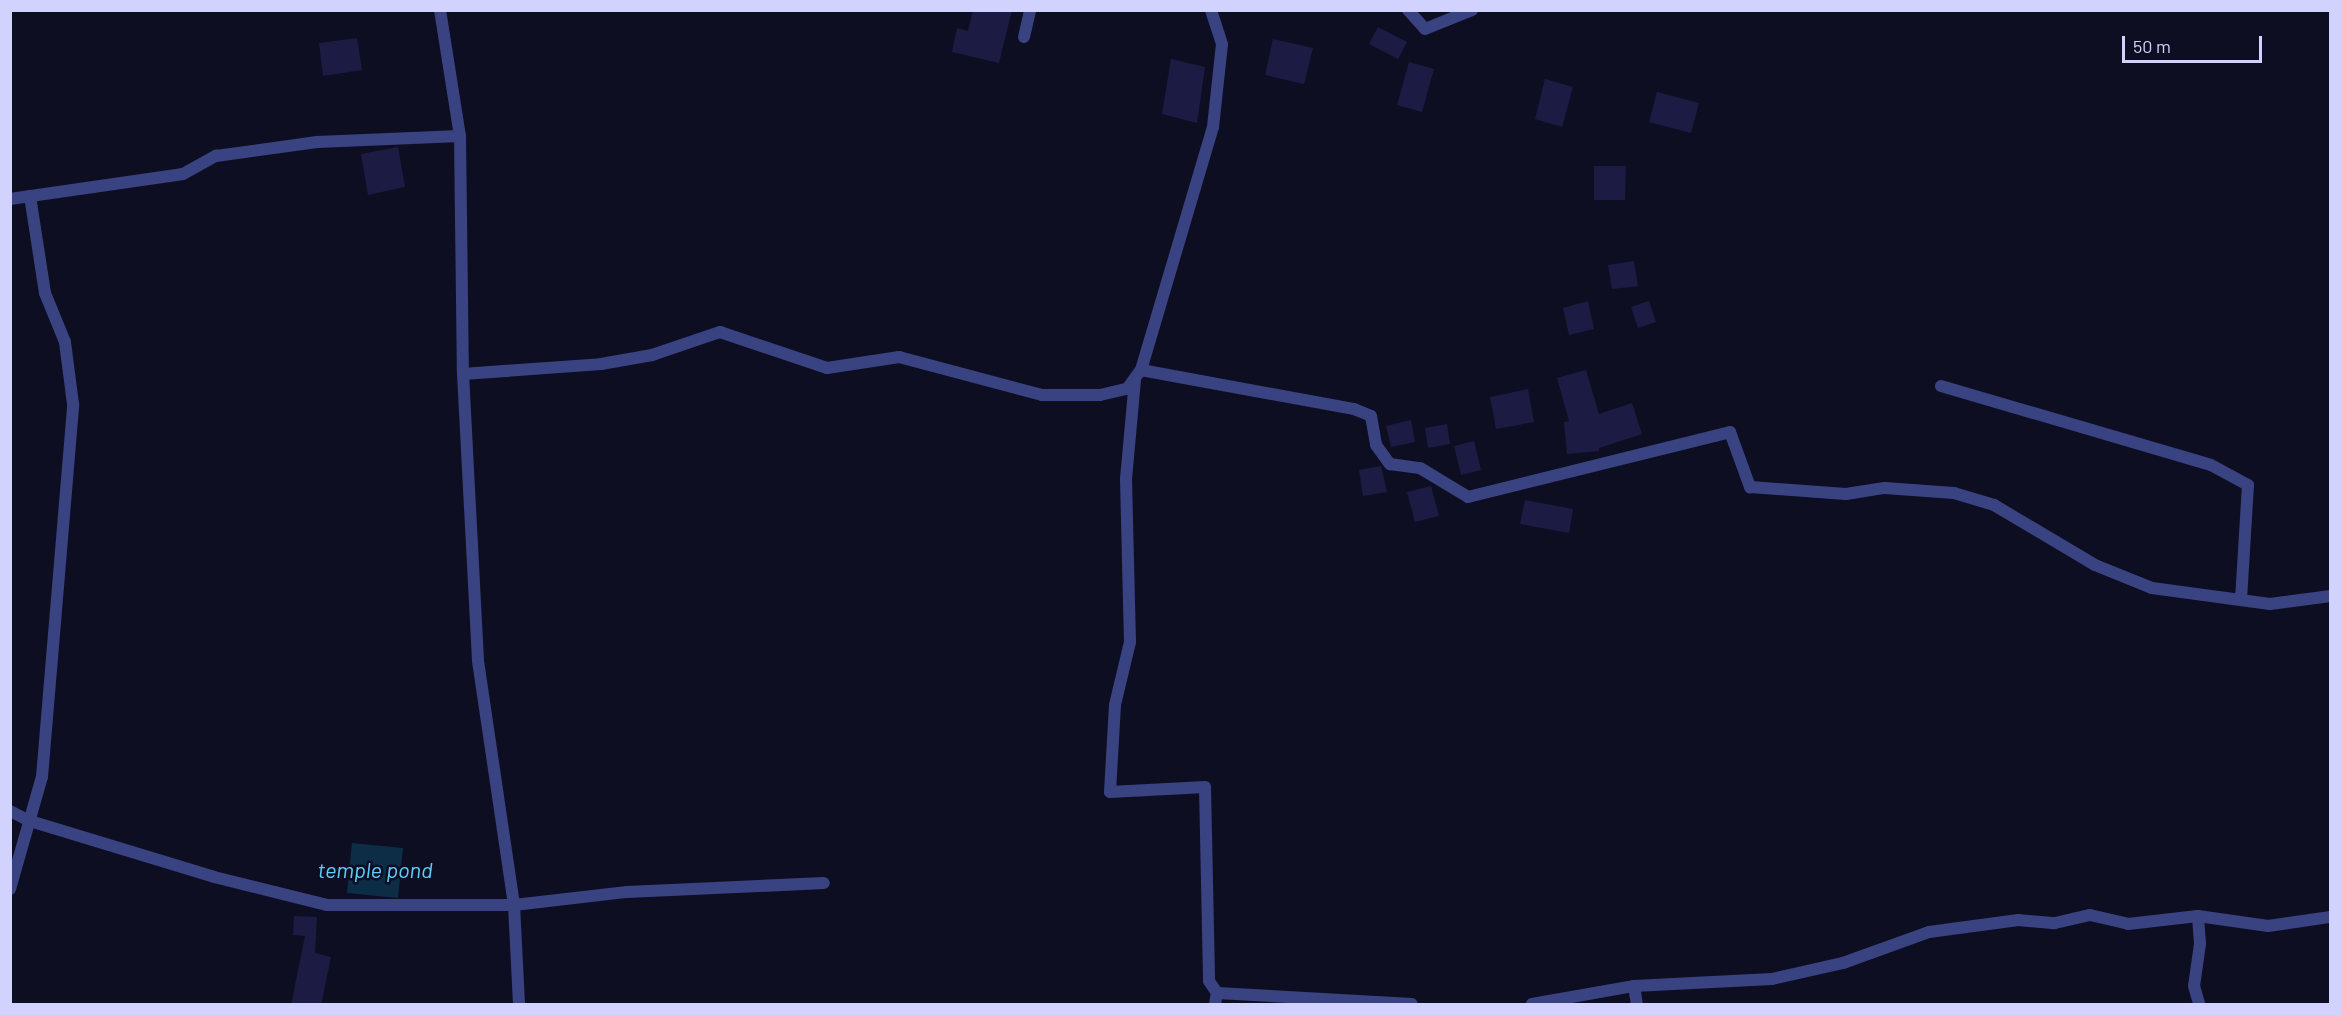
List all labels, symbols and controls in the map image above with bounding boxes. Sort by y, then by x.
scale bar [2125,24,2264,62]
text: 50 m [2133,35,2171,57]
water label: temple pond [317,857,433,883]

